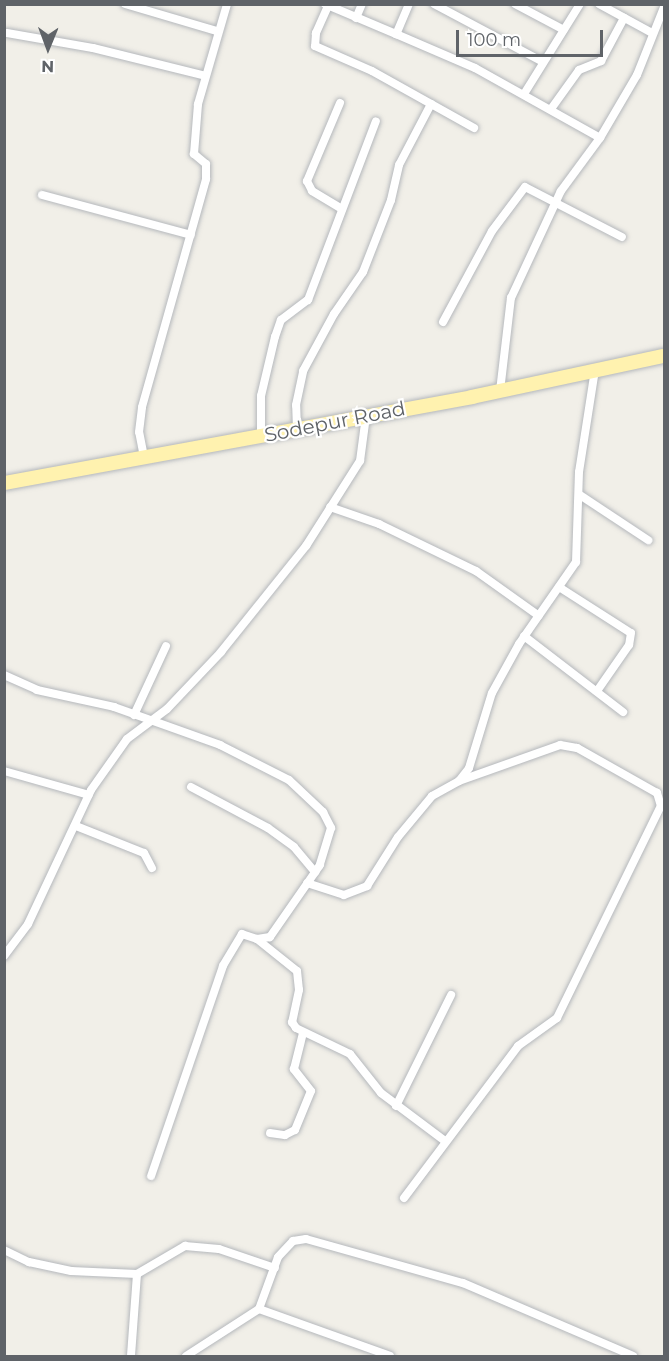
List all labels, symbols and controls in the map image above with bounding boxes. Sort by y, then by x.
north arrow [18,18,78,78]
scale bar [459,18,606,56]
text: 100 m [467,29,521,51]
text: N [41,57,54,76]
street label: Sodepur Road [263,397,407,447]

